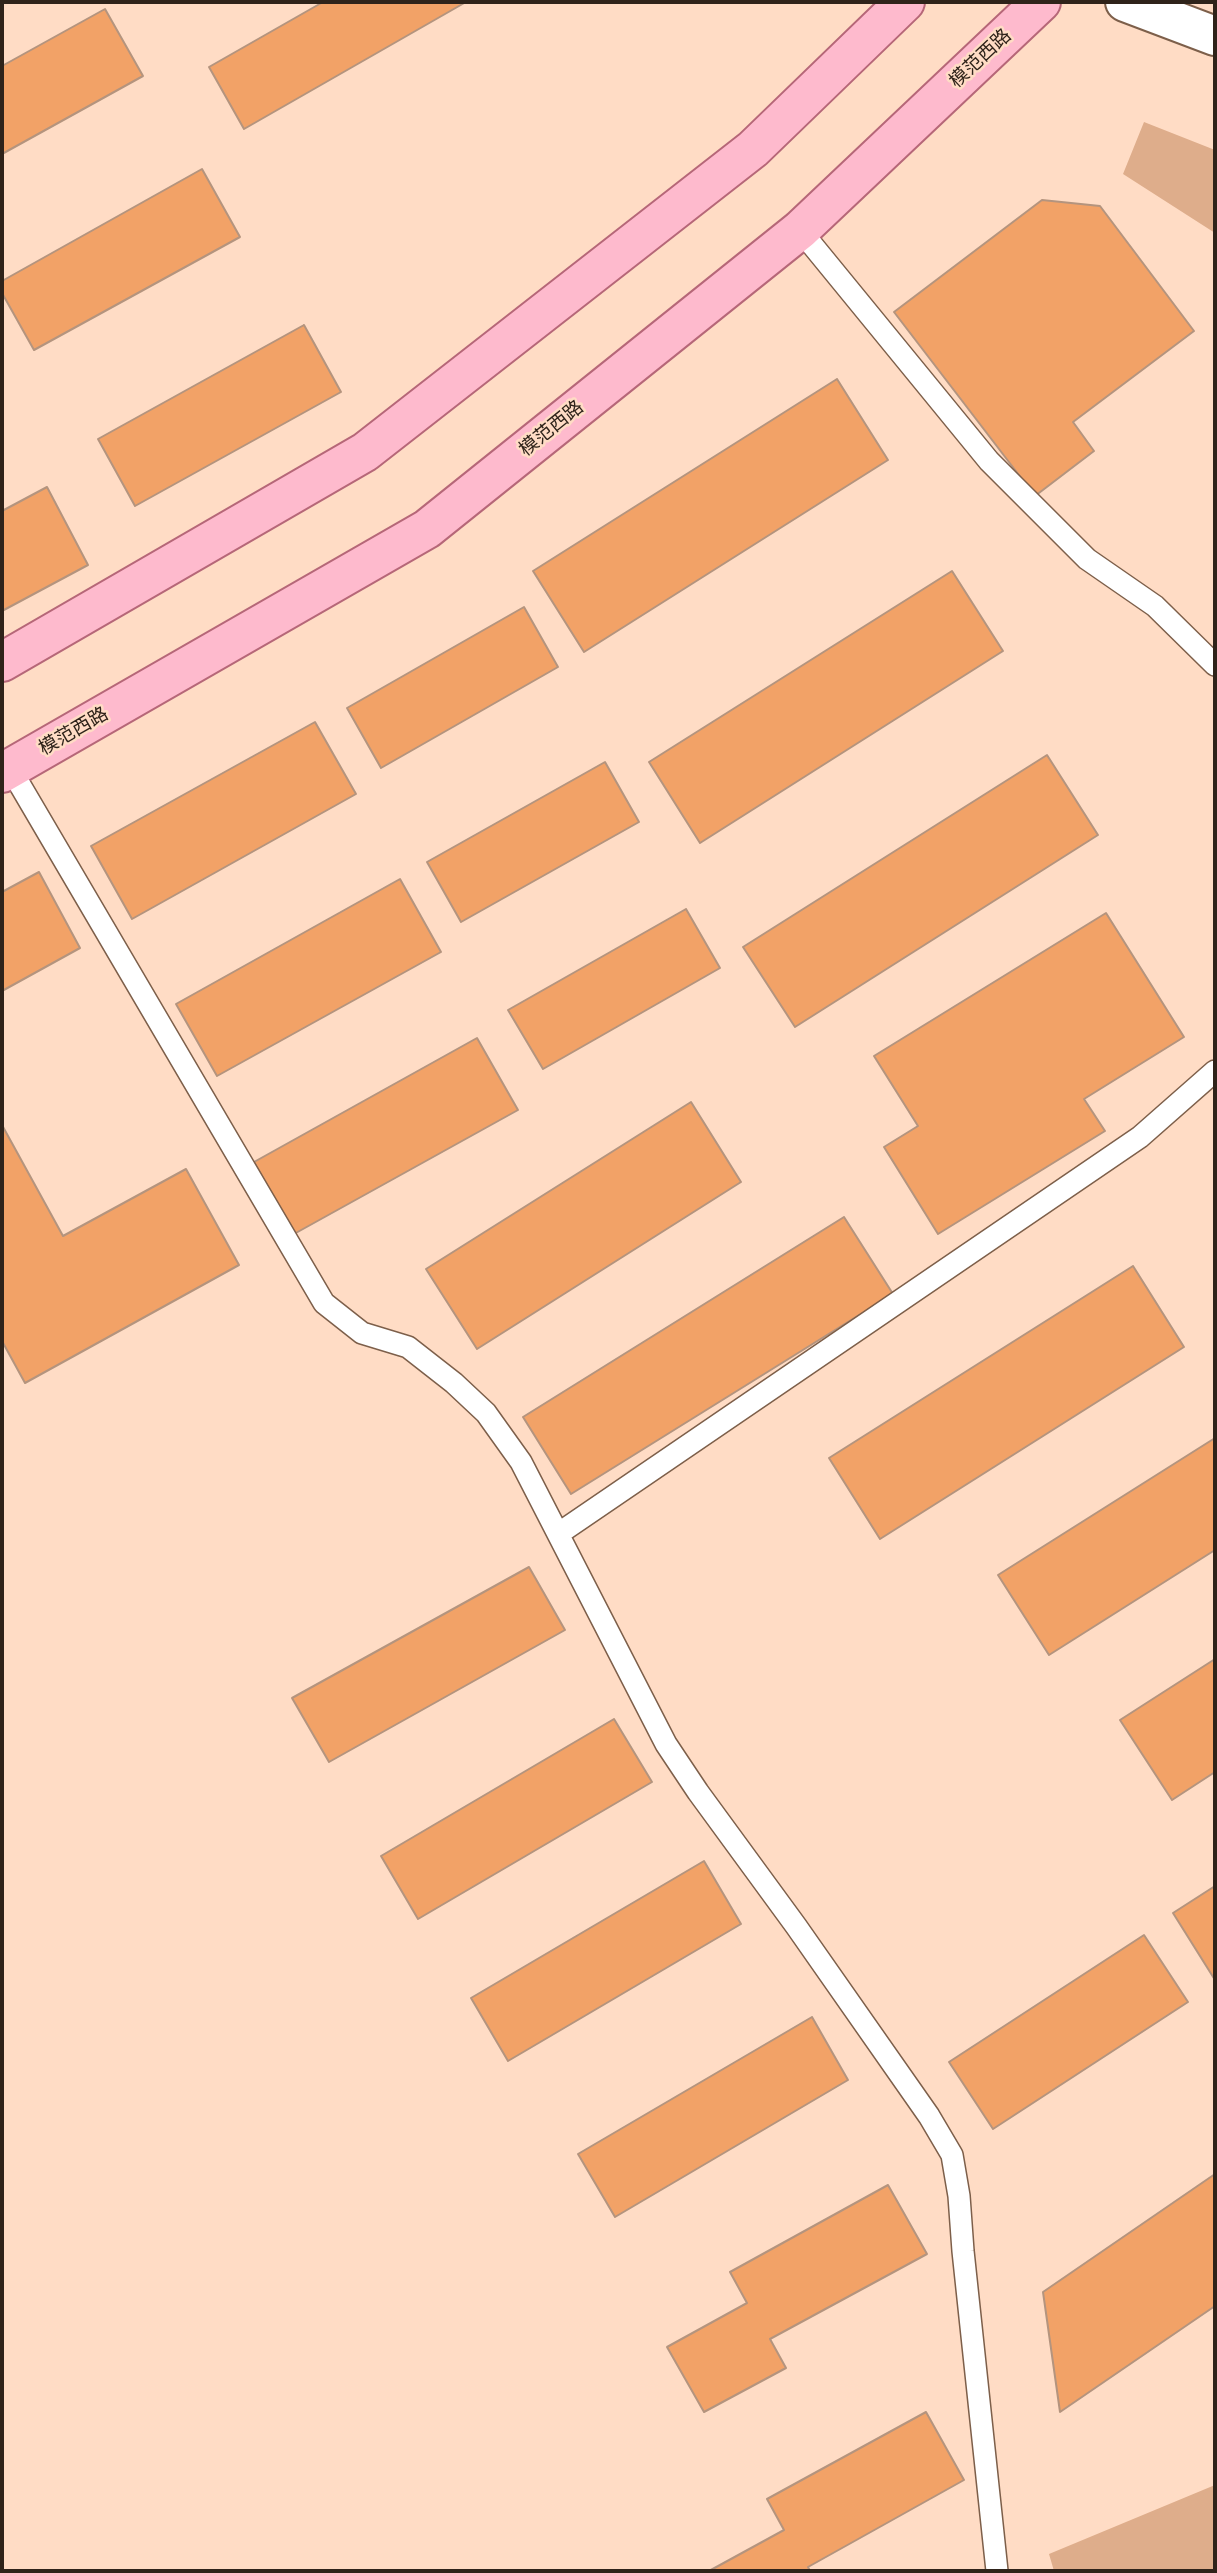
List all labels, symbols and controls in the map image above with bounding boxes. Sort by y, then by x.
street label: 模范西路 [945,25,1017,93]
street label: 模范西路 [515,396,589,462]
street label: 模范西路 [35,703,113,761]

